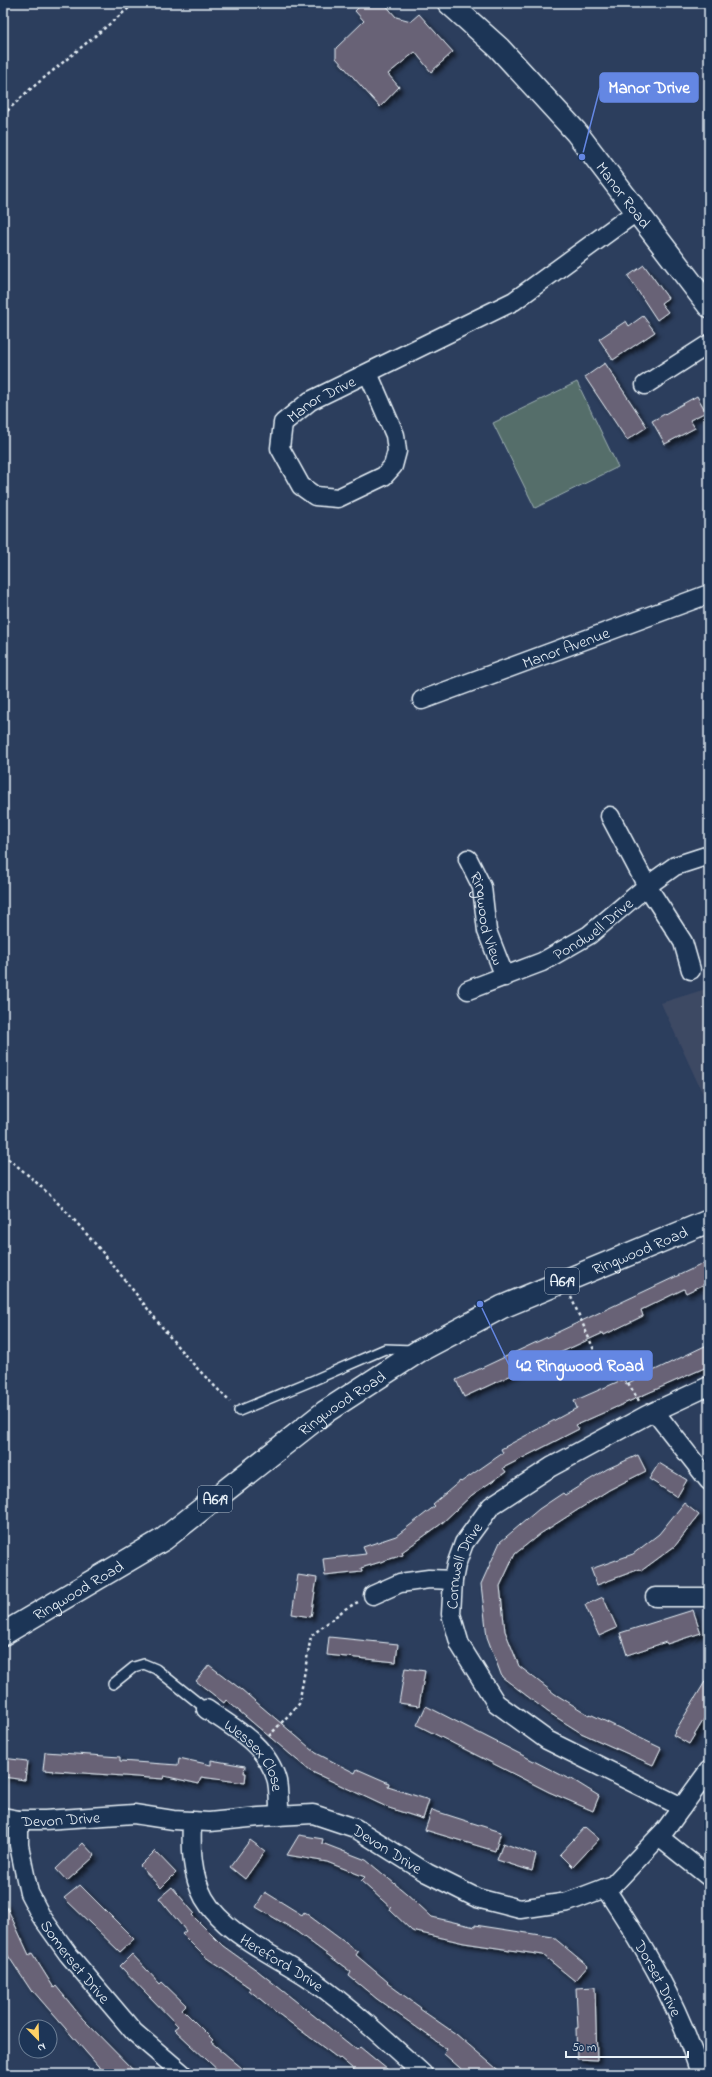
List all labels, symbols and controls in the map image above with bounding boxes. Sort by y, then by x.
callout: Manor Drive [600,73,698,102]
text: Manor Drive [608,76,691,101]
street label: Manor Road [589,157,656,234]
street label: Manor Drive [282,370,361,429]
street label: Manor Avenue [519,621,614,676]
street label: Ringwood View [462,868,509,969]
street label: Pondwell Drive [549,892,640,967]
street label: Ringwood Road [589,1221,692,1282]
road number: A619 [545,1268,579,1294]
callout: 42 Ringwood Road [509,1351,652,1380]
text: 42 Ringwood Road [516,1354,644,1381]
street label: Ringwood Road [294,1366,391,1443]
road number: A619 [198,1486,232,1512]
street label: Cornwall Drive [441,1517,490,1610]
street label: Ringwood Road [29,1555,129,1628]
street label: Wessex Close [218,1714,288,1793]
street label: Devon Drive [20,1806,102,1834]
street label: Devon Drive [346,1818,427,1882]
street label: Somerset Drive [33,1915,116,2010]
street label: Hereford Drive [234,1928,329,1999]
street label: Dorset Drive [627,1935,687,2022]
north arrow [18,2019,58,2059]
scale bar [566,2033,688,2059]
text: N [35,2038,48,2056]
text: 50 m [572,2039,596,2057]

